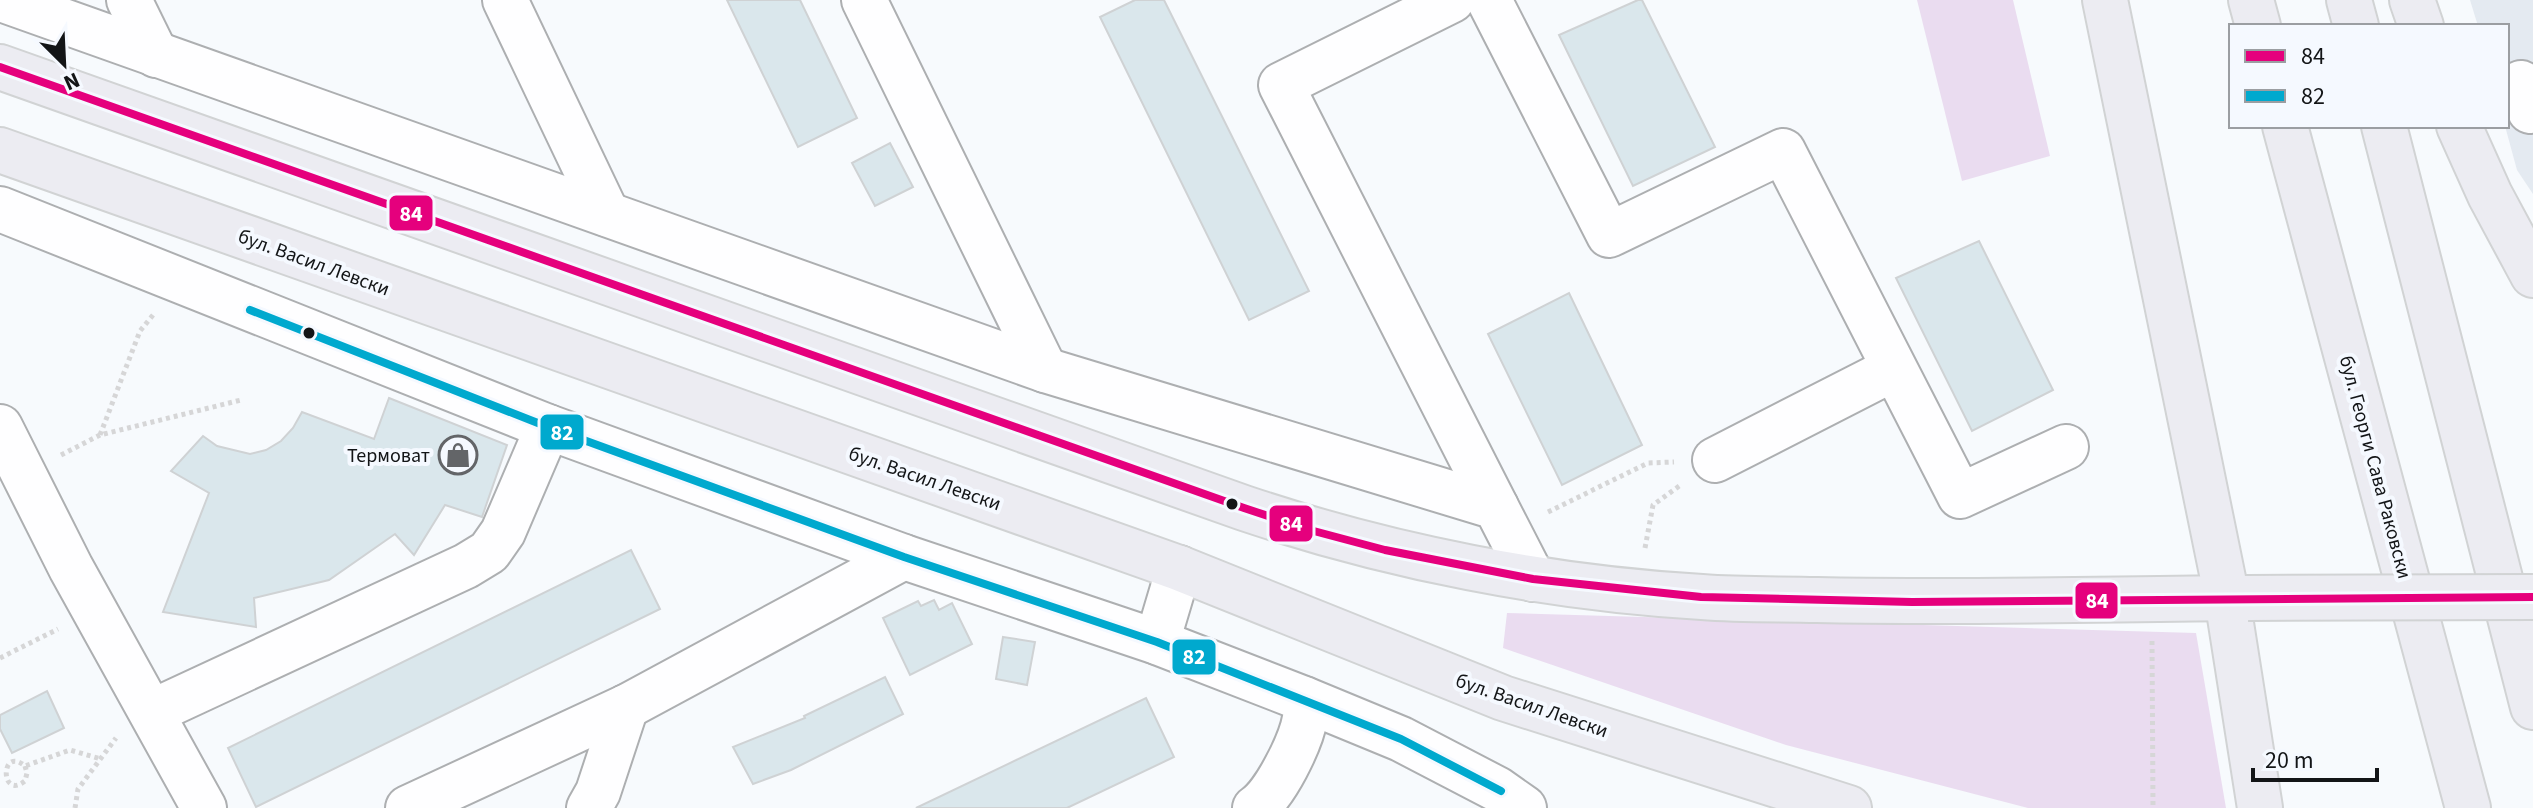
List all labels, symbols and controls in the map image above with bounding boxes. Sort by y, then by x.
north arrow [24,24,104,104]
legend [2229,24,2509,128]
text: 84 [2301,39,2325,74]
text: N [59,64,85,99]
text: 82 [2301,79,2325,114]
line badge: 84 [388,194,434,232]
text: 84 [399,198,423,230]
street label: бул. Васил Левски [234,223,393,303]
unlabelled marker [301,325,317,341]
street label: бул. Георги Сава Раковски [2332,353,2418,582]
line badge: 82 [539,413,585,451]
text: 82 [550,417,574,449]
shop icon: Термоват [437,434,479,476]
street label: бул. Васил Левски [845,440,1005,518]
place label: Термоват [347,442,430,470]
unlabelled marker [1224,496,1240,512]
line badge: 84 [1268,504,1314,543]
text: 84 [1279,508,1303,540]
line badge: 84 [2074,581,2119,620]
text: 84 [2085,585,2109,617]
line badge: 82 [1171,638,1217,676]
text: 82 [1182,641,1206,673]
street label: бул. Васил Левски [1452,667,1612,745]
scale bar [2253,732,2377,782]
text: 20 m [2265,743,2314,778]

